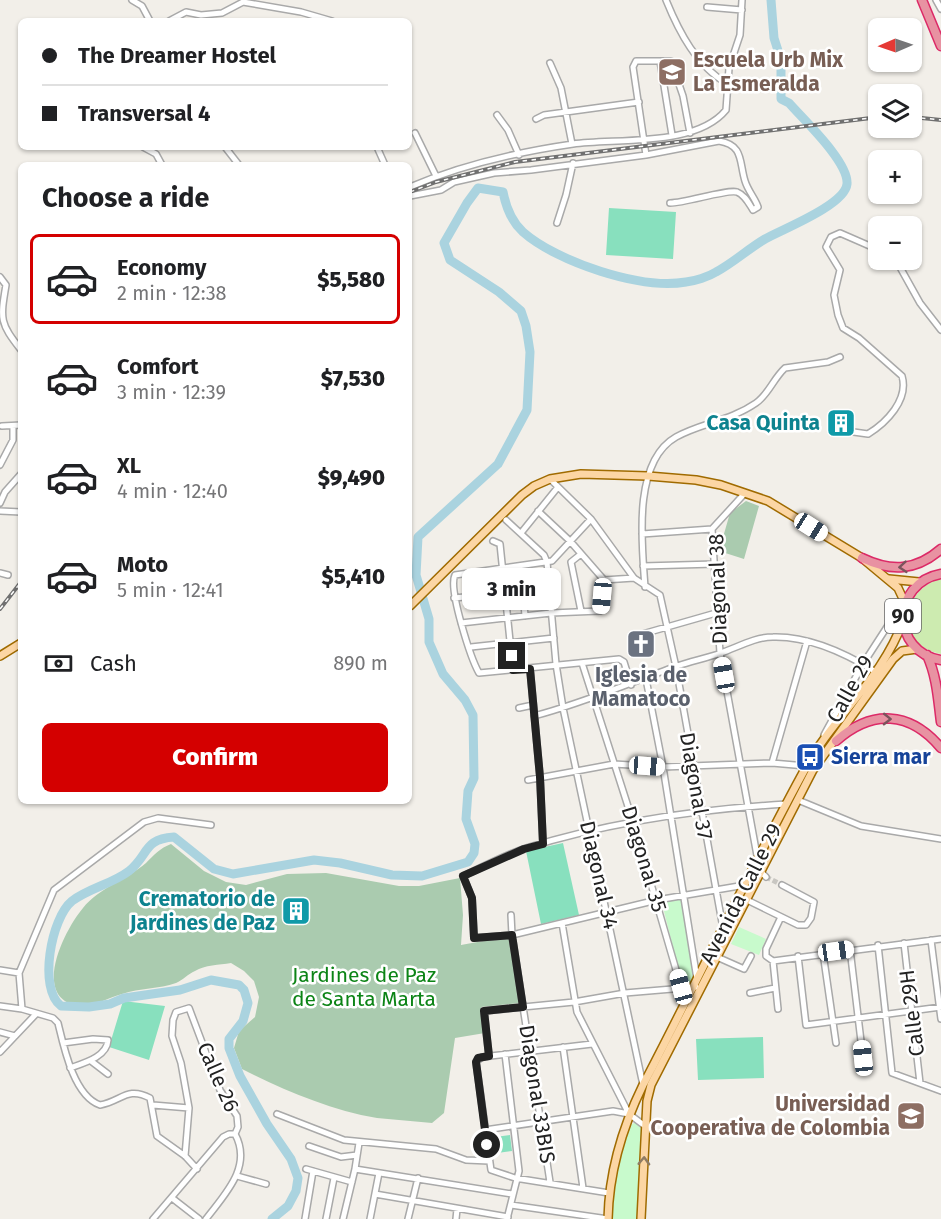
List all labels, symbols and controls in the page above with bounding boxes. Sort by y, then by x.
north arrow [868,18,922,72]
map controls [868,18,922,270]
text: The Dreamer Hostel [78,42,276,69]
place label: Escuela Urb Mix La Esmeralda [693,47,843,97]
school or university icon: Escuela Urb Mix La Esmeralda [656,56,688,88]
button: layers [868,84,922,138]
text: Transversal 4 [78,100,210,127]
button: + [868,150,922,204]
text: Choose a ride [42,182,209,214]
button: − [868,216,922,270]
icon: car [45,252,99,306]
text: Economy [117,254,206,281]
text: $5,580 [317,266,385,293]
text: 2 min · 12:38 [117,281,227,305]
icon: car [45,351,99,405]
text: Comfort [117,353,198,380]
text: $7,530 [321,365,385,392]
text: 3 min · 12:39 [117,380,226,404]
building icon: Casa Quinta [825,407,857,439]
place label: Casa Quinta [707,410,820,436]
icon: car [45,450,99,504]
text: XL [117,452,141,479]
text: $9,490 [318,464,385,491]
text: 4 min · 12:40 [117,479,228,503]
car [791,510,831,544]
street label: Diagonal 38 [703,533,733,645]
icon: car [45,549,99,603]
text: Moto [117,551,168,578]
one-way arrow [899,560,908,573]
text: $5,410 [321,563,385,590]
callout: 3 min [462,569,562,611]
text: 3 min [487,577,536,601]
car [591,577,613,615]
text: 5 min · 12:41 [117,578,224,602]
road number: 90 [885,599,921,633]
church icon: Iglesia de Mamatoco [625,628,657,660]
route end [498,642,525,669]
icon: cash [42,647,75,680]
text: Cash [90,650,137,677]
text: 890 m [333,651,388,675]
street label: Calle 29 [821,651,879,727]
car [712,656,736,694]
place label: Iglesia de Mamatoco [591,662,691,712]
one-way arrow [883,713,892,725]
button: Confirm [42,723,388,792]
street label: Diagonal 37 [674,730,718,842]
bus stop icon: Sierra mar [794,741,826,773]
place label: Sierra mar [831,744,931,770]
car [628,756,666,776]
street label: Diagonal 35 [616,803,672,915]
street label: Diagonal 34 [574,818,624,932]
street label: Avenida Calle 29 [694,819,788,969]
place label: Crematorio de Jardines de Paz [129,886,275,936]
building icon: Crematorio de Jardines de Paz [280,895,312,927]
car [817,940,855,962]
park label: Jardines de Paz de Santa Marta [292,962,436,1012]
car [668,967,694,1007]
street label: Calle 29H [894,968,930,1058]
street label: Diagonal 33BIS [513,1023,561,1165]
street label: Calle 26 [191,1038,245,1116]
car [852,1039,874,1077]
place label: Universidad Cooperativa de Colombia [650,1091,890,1141]
school or university icon: Universidad Cooperativa de Colombia [895,1100,927,1132]
route start [473,1131,500,1158]
one-way arrow [637,1156,650,1165]

